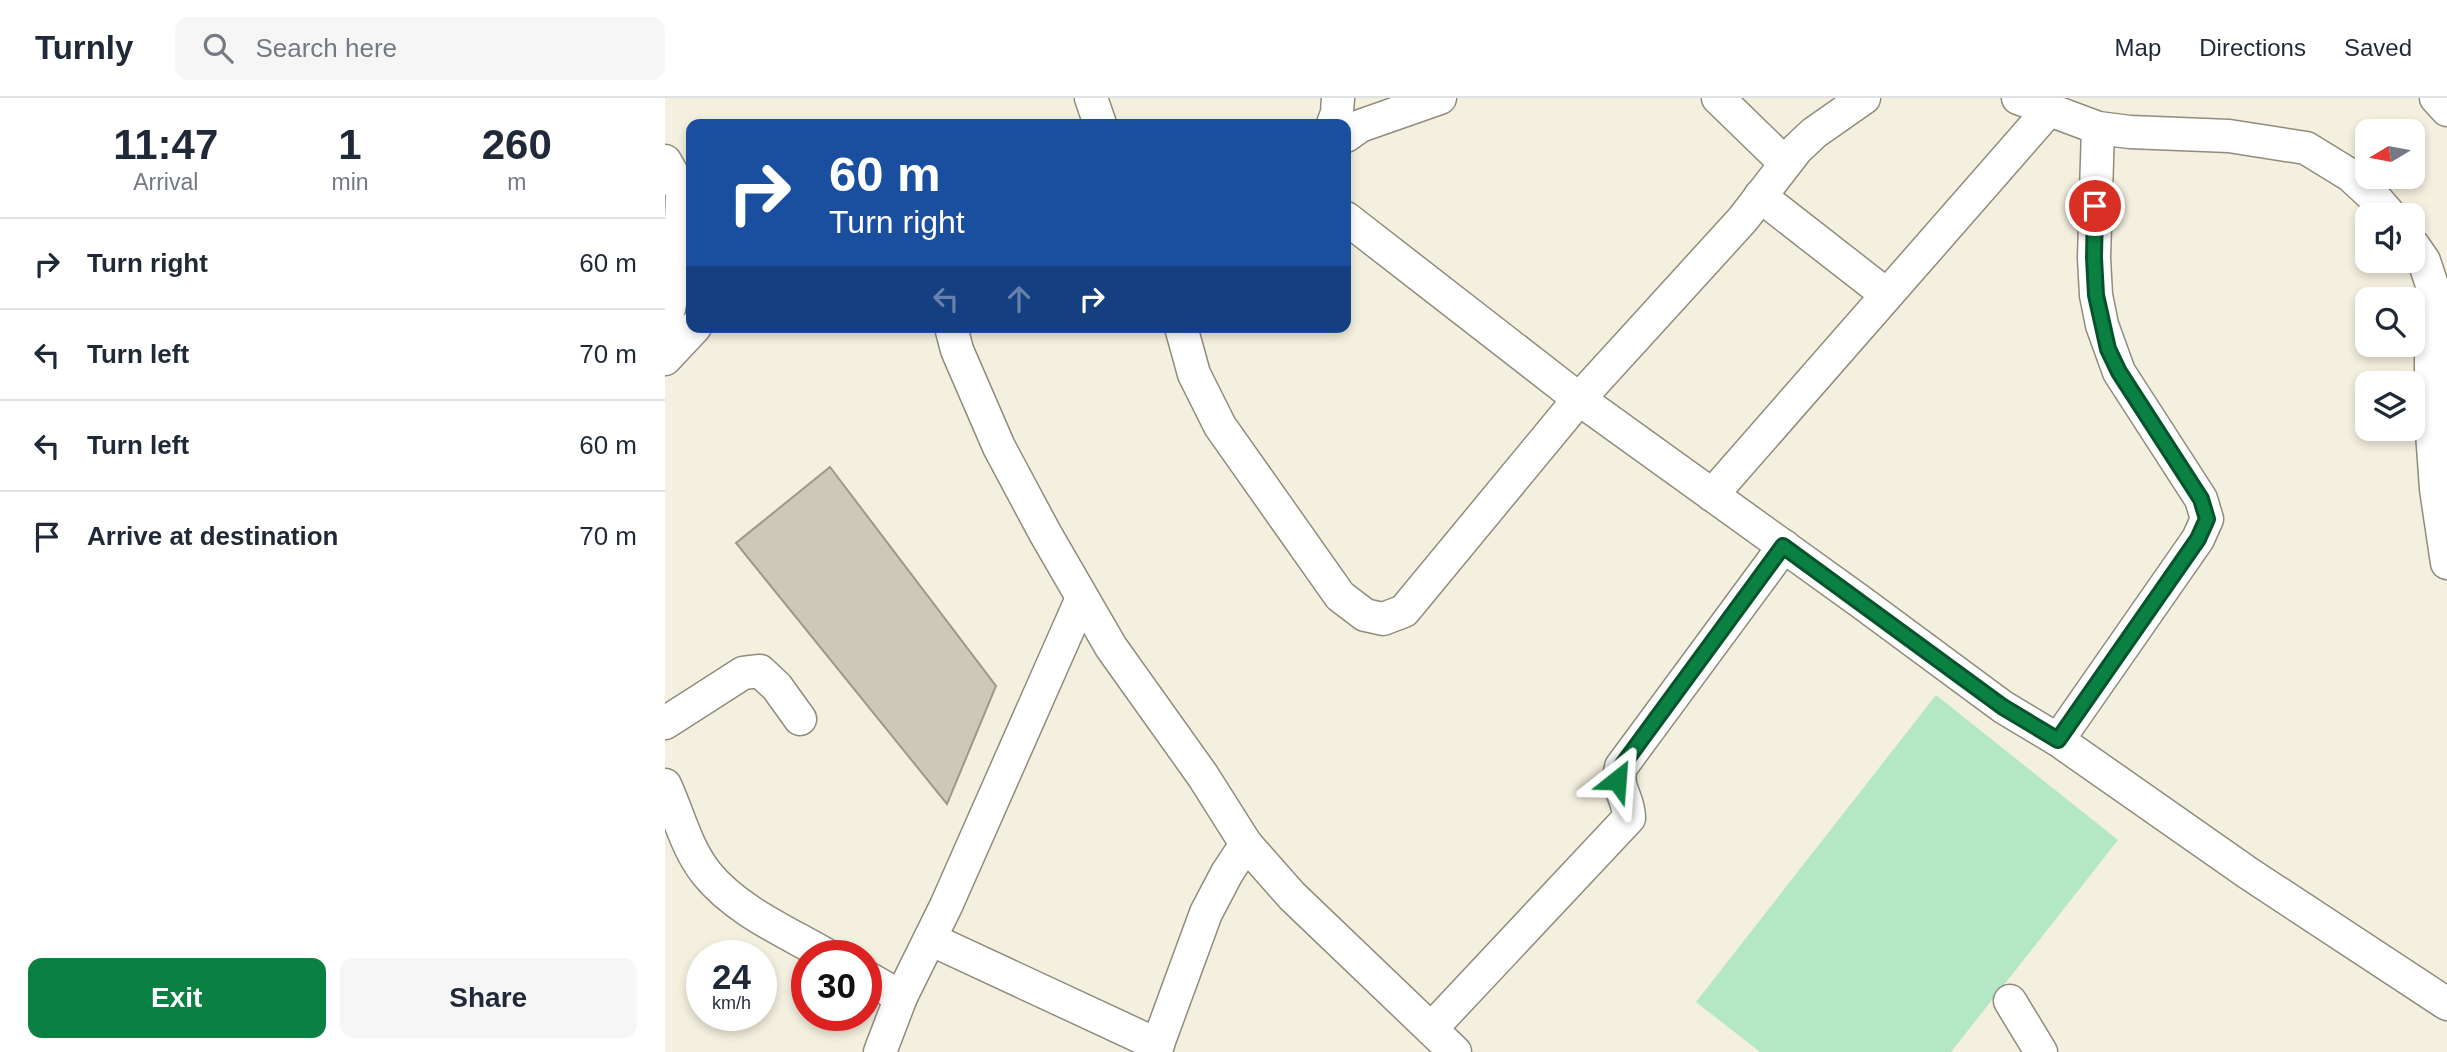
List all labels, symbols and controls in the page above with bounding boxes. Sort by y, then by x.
search box [175,17,665,80]
text: Turnly [35,29,133,66]
icon: search [199,29,237,67]
text: Search here [255,33,397,63]
text: Map [2115,34,2161,61]
text: Directions [2199,34,2306,61]
text: Saved [2344,34,2412,61]
north arrow [2355,119,2425,189]
map controls [2355,119,2425,441]
text: 11:47 [113,121,218,168]
text: 1 [338,121,362,168]
text: 260 [482,121,552,168]
icon: right [714,147,805,238]
text: 60 m [829,147,941,201]
text: Arrival [133,169,198,195]
text: min [331,169,369,195]
text: m [507,169,526,195]
pin [2065,176,2125,236]
icon: arrive [2076,187,2114,225]
button: sound [2355,203,2425,273]
text: Turn right [829,204,965,240]
icon: right [28,245,66,283]
text: Turn right [87,248,208,278]
text: 60 m [579,248,637,278]
icon: left [927,280,965,318]
icon: ahead [1000,280,1038,318]
icon: right [1073,280,1111,318]
button: search [2355,287,2425,357]
icon: left [28,336,66,374]
text: Turn left [87,339,189,369]
text: 70 m [579,339,637,369]
button: layers [2355,371,2425,441]
icon: left [28,427,66,465]
text: Turn left [87,430,189,460]
text: 60 m [579,430,637,460]
icon: arrive [28,518,66,556]
text: Arrive at destination [87,521,338,551]
text: 70 m [579,521,637,551]
position arrow [1580,743,1654,817]
speed limit sign: 30 [791,940,882,1031]
text: 24 [712,957,751,996]
button: Exit [28,958,326,1038]
button: Share [340,958,637,1038]
text: km/h [712,993,751,1013]

